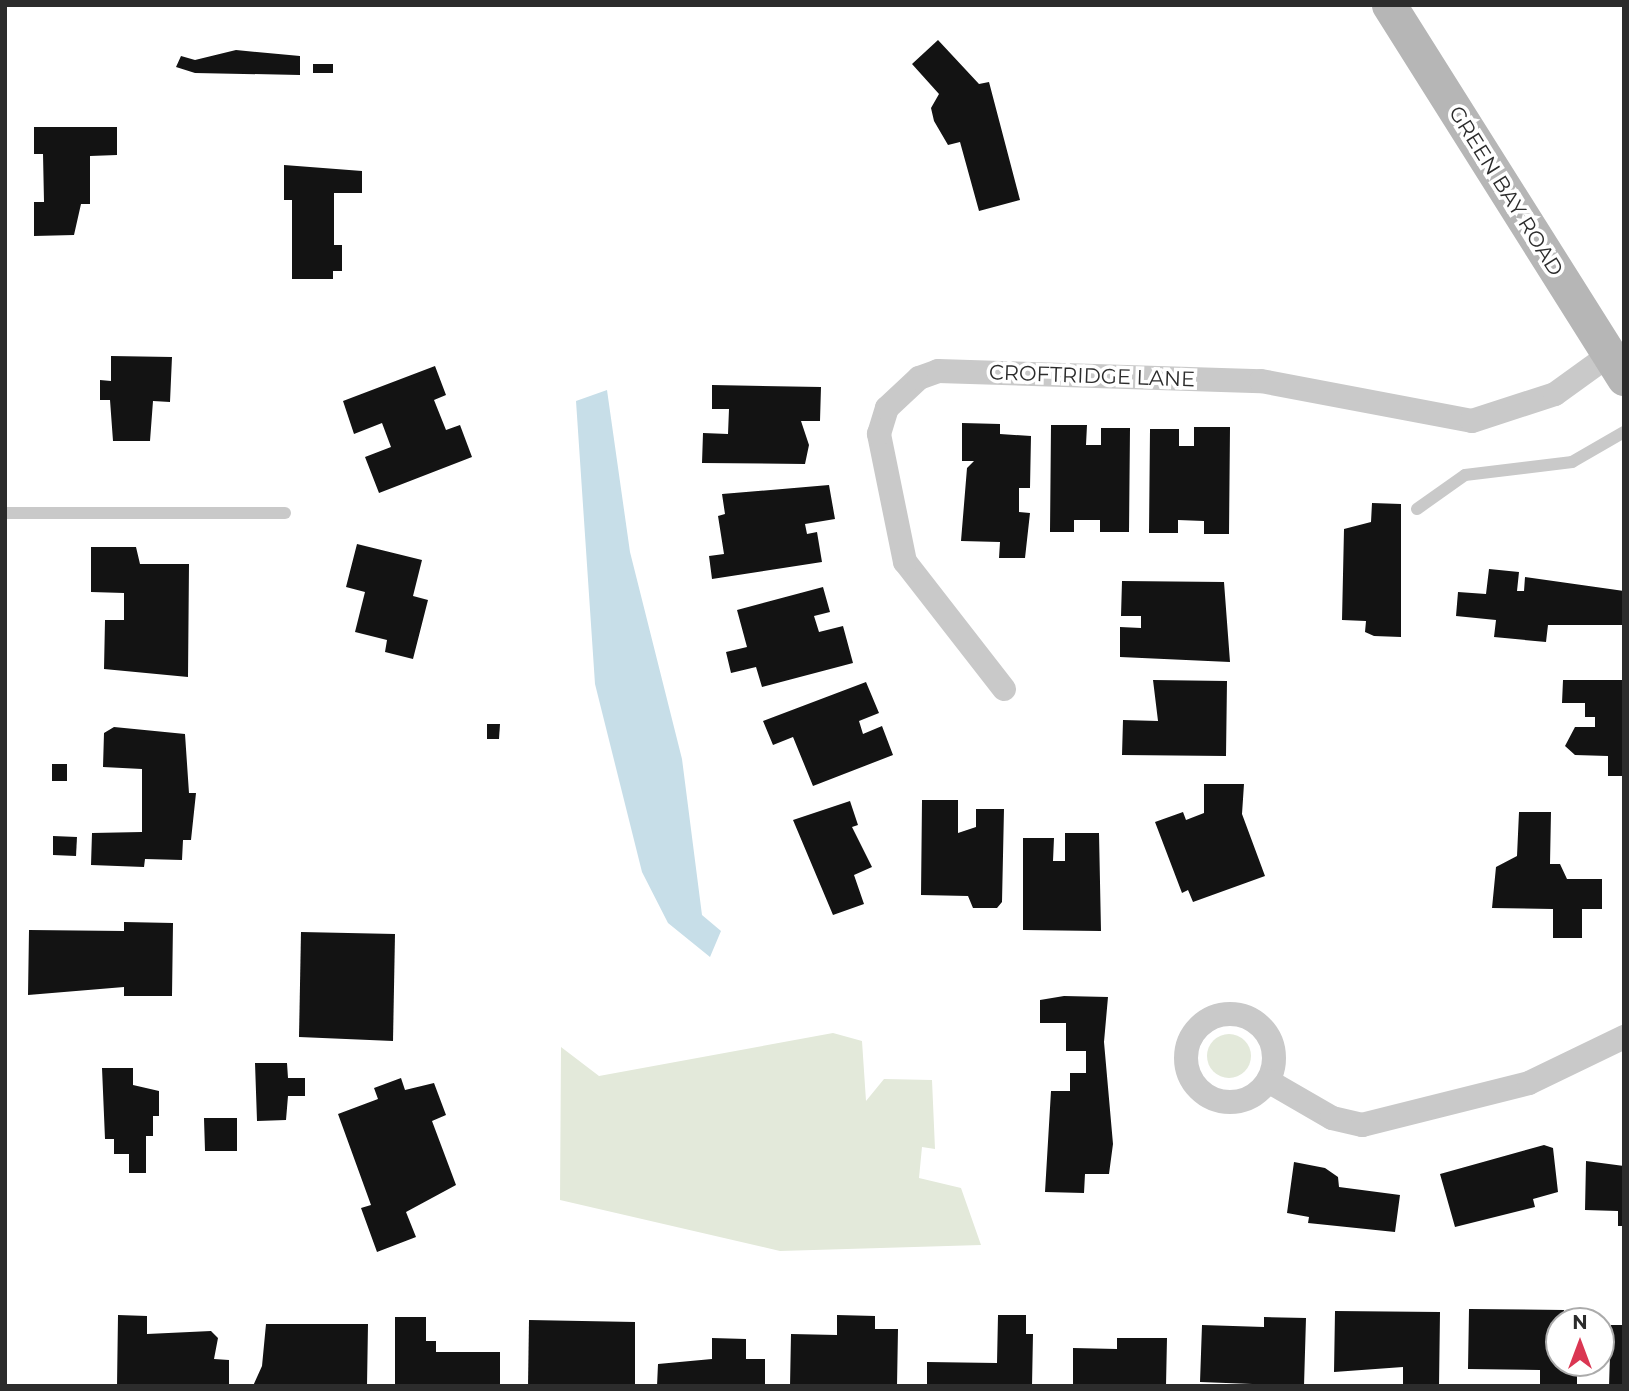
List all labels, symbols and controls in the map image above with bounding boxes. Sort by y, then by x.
street label: GREEN BAY ROAD [1443,101,1569,281]
street label: CROFTRIDGE LANE [988,360,1196,392]
north arrow [1545,1307,1615,1377]
text: N [1572,1311,1588,1334]

